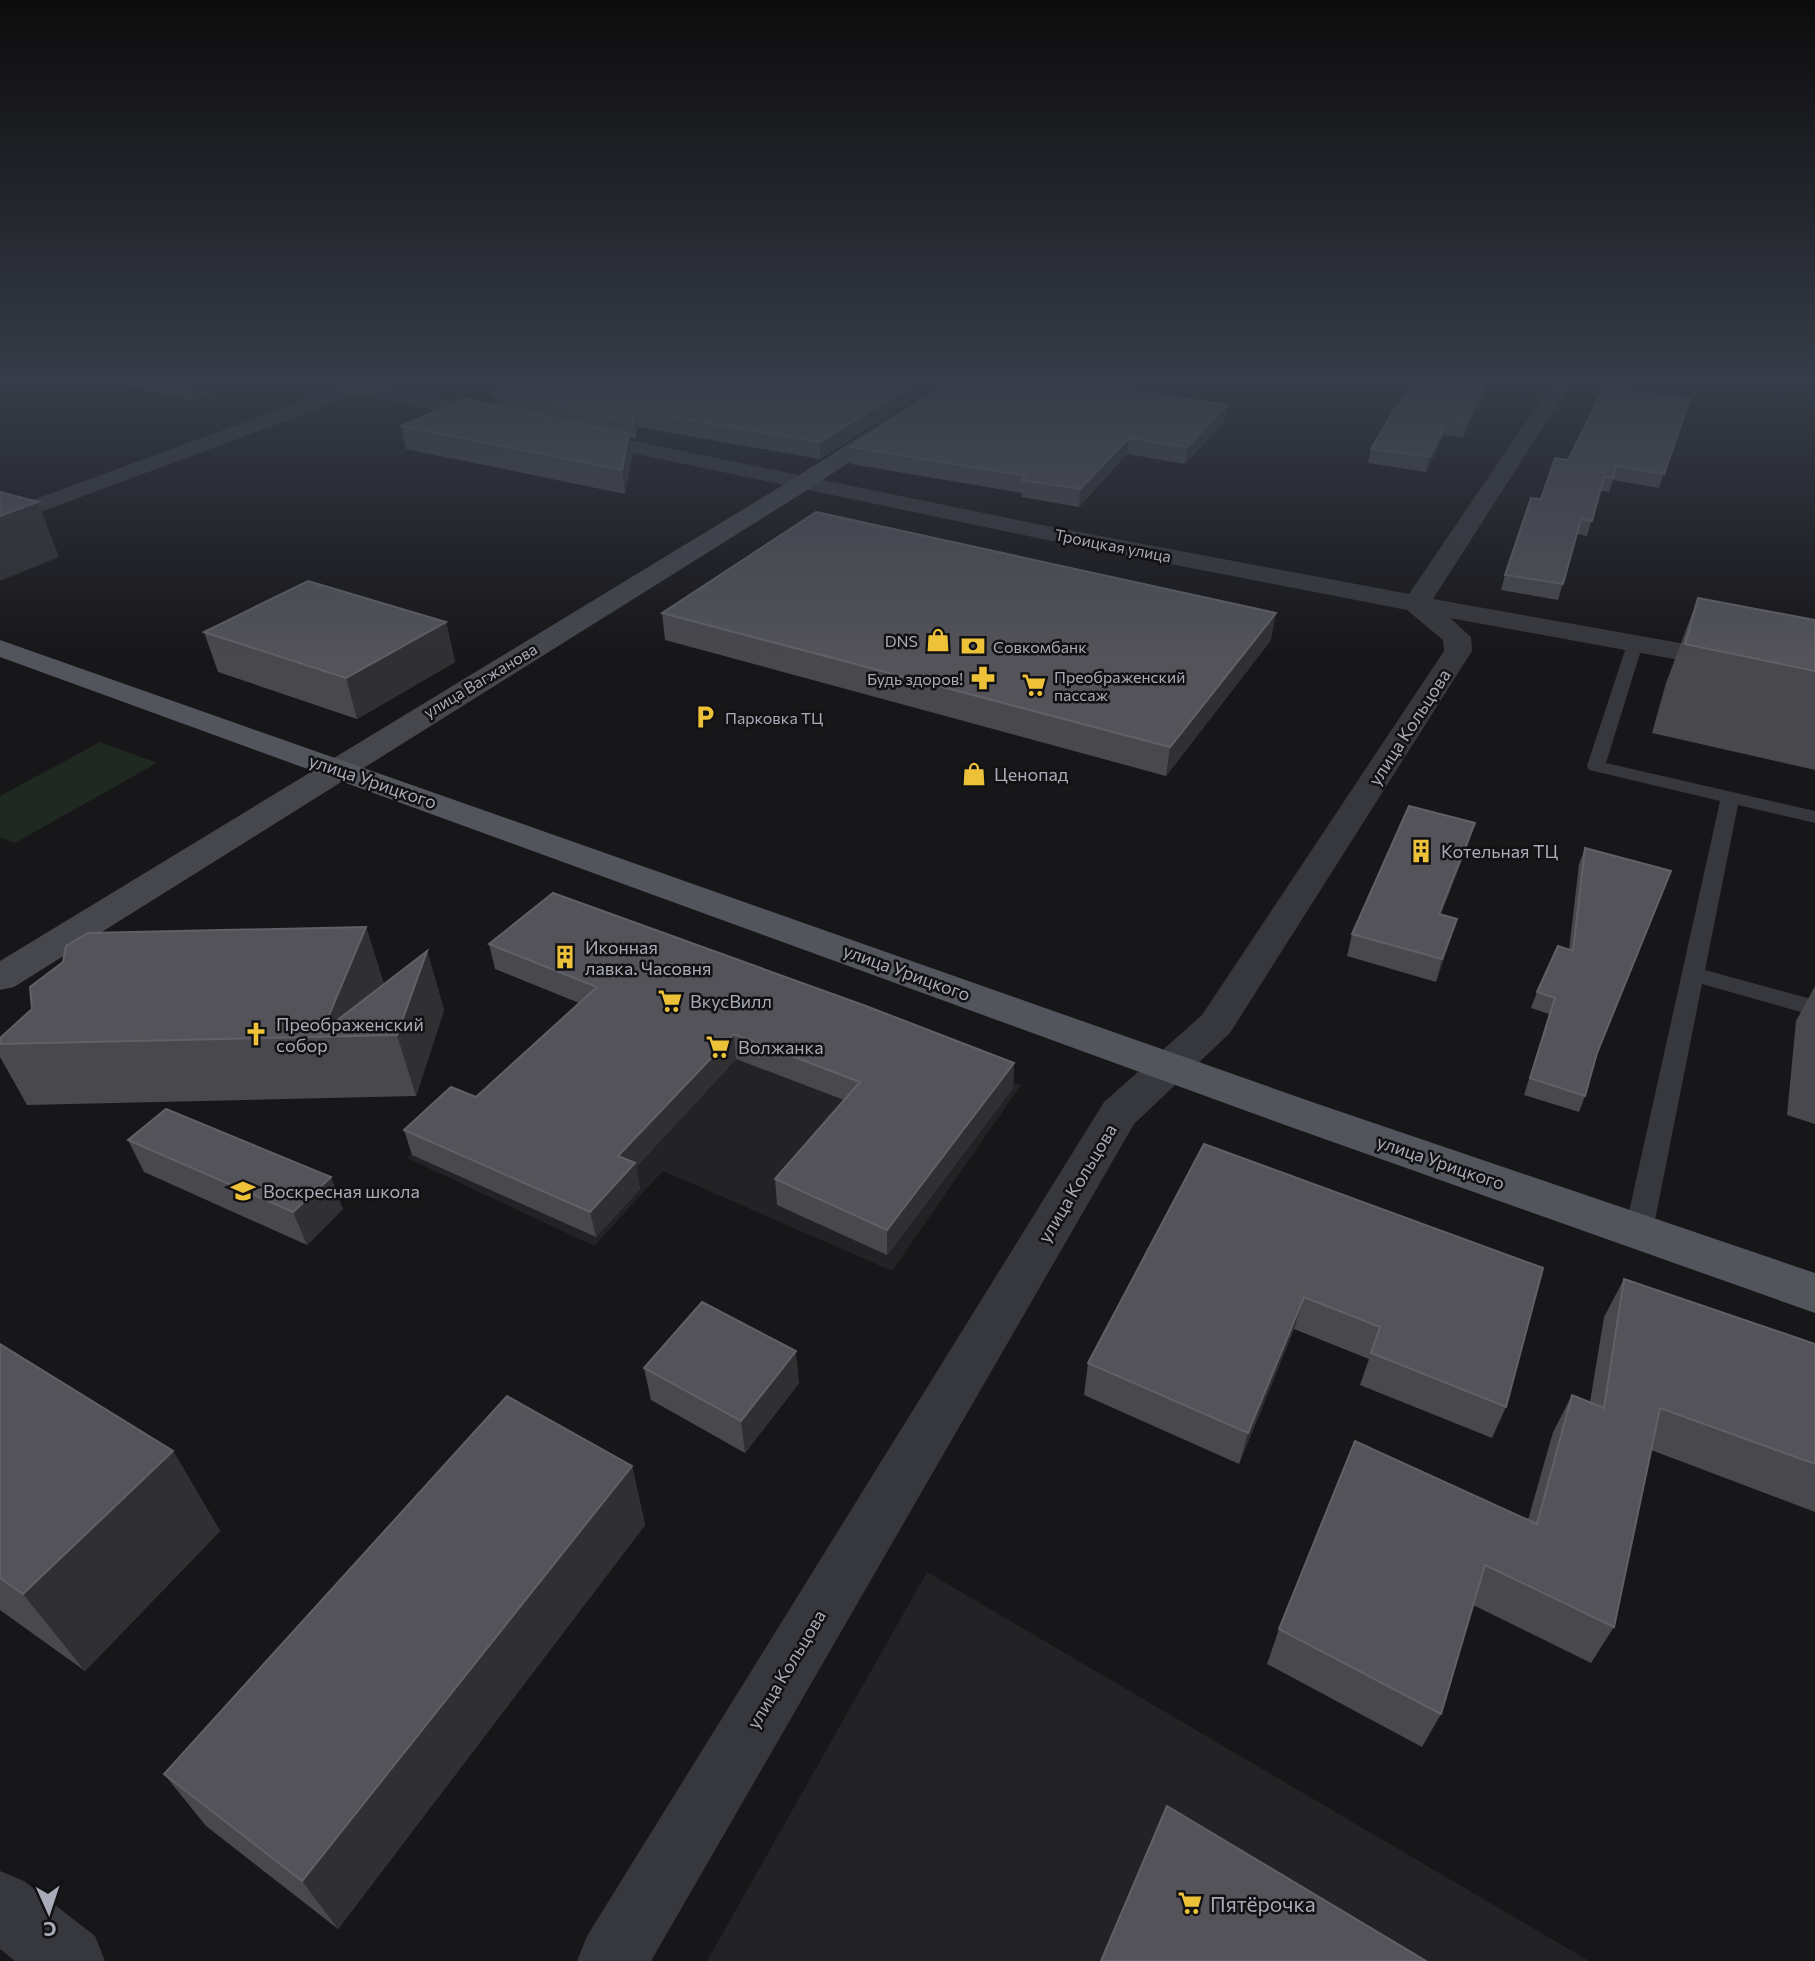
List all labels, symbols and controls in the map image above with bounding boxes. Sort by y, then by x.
street label: Троицкая улица [1053,524,1173,566]
shop icon: DNS [924,626,952,654]
place label: DNS [885,631,918,650]
bank icon: Совкомбанк [959,632,987,660]
place label: Совкомбанк [993,637,1087,656]
street label: улица Вагжанова [420,639,540,721]
pharmacy icon: Будь здоров! [969,664,997,692]
street label: улица Кольцова [1363,665,1455,789]
place label: Преображенский пассаж [1054,667,1185,704]
place label: Будь здоров! [867,669,963,688]
supermarket icon: Преображенский пассаж [1020,671,1048,699]
parking icon: Парковка ТЦ [691,703,719,731]
place label: Парковка ТЦ [725,708,823,727]
street label: улица Урицкого [306,749,440,813]
shop icon: Ценопад [960,760,988,788]
place label: Ценопад [994,763,1069,785]
building icon: Котельная ТЦ [1407,837,1435,865]
place label: Котельная ТЦ [1441,840,1559,862]
place label: Иконная лавка. Часовня [585,936,711,979]
street label: улица Урицкого [840,939,974,1005]
building icon: Иконная лавка. Часовня [551,943,579,971]
supermarket icon: ВкусВилл [656,987,684,1015]
place label: ВкусВилл [690,990,772,1012]
place label: Преображенский собор [276,1013,424,1056]
church icon: Преображенский собор [242,1020,270,1048]
supermarket icon: Волжанка [704,1033,732,1061]
place label: Волжанка [738,1036,823,1058]
street label: улица Кольцова [1033,1120,1121,1246]
street label: улица Урицкого [1374,1130,1508,1194]
school or university icon: Воскресная школа [229,1177,257,1205]
place label: Воскресная школа [263,1180,420,1202]
street label: улица Кольцова [742,1606,830,1732]
north arrow [14,1877,84,1947]
supermarket icon: Пятёрочка [1176,1889,1204,1917]
place label: Пятёрочка [1210,1891,1316,1916]
text: С [43,1918,57,1941]

